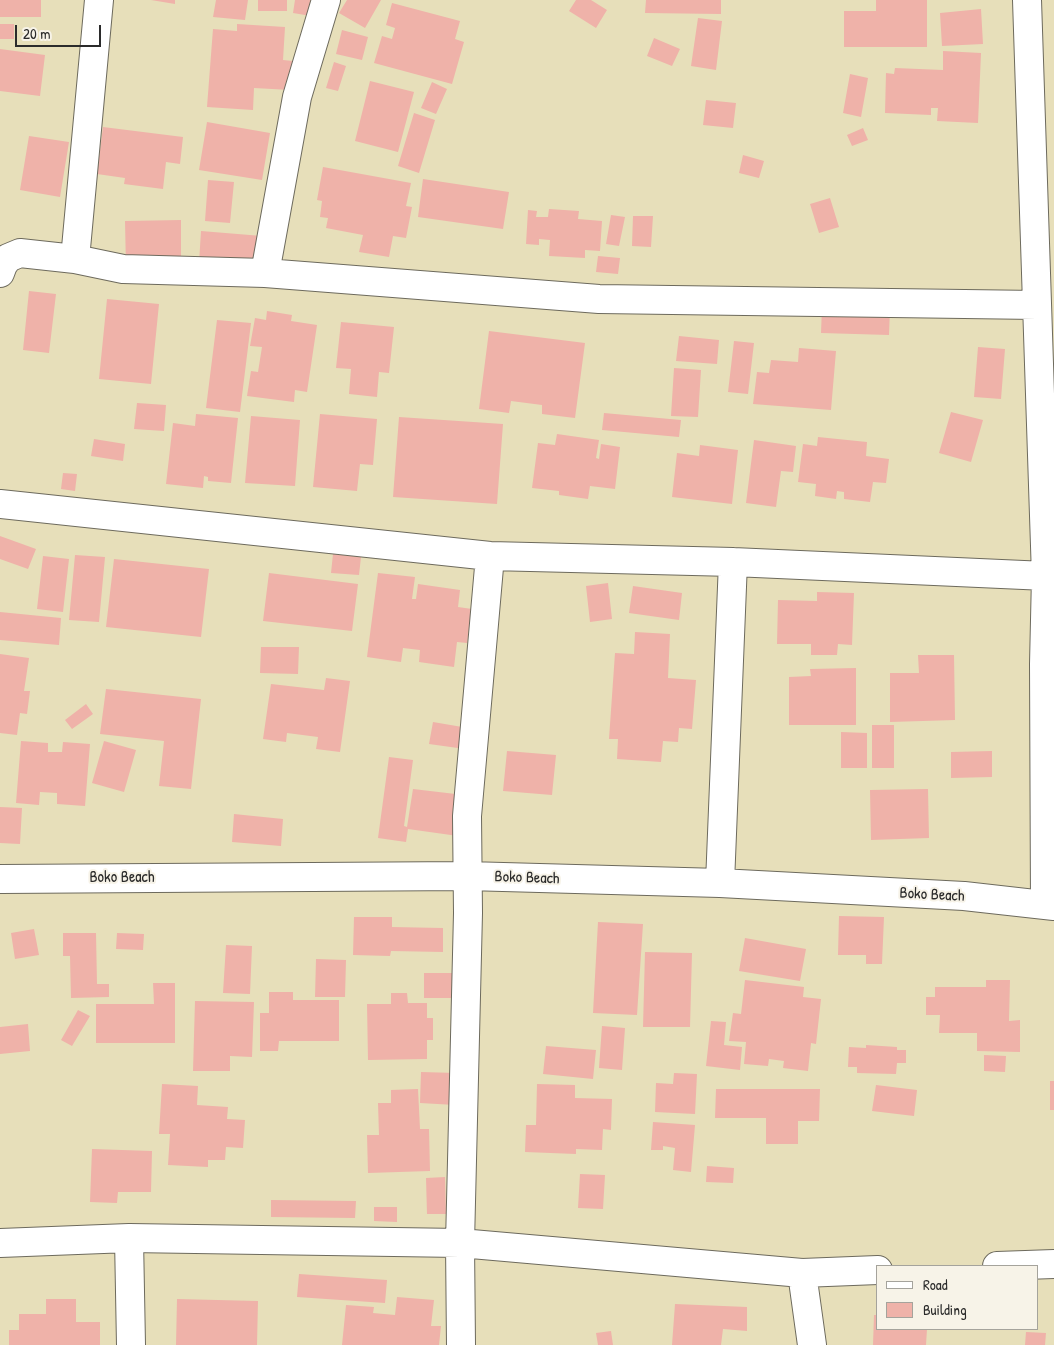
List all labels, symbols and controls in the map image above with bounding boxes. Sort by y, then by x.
scale bar [18,15,104,47]
text: 20 m [23,23,50,44]
street label: Boko Beach [494,867,560,889]
street label: Boko Beach [89,868,155,888]
street label: Boko Beach [899,884,965,906]
legend [876,1265,1039,1330]
text: Road [923,1274,948,1295]
text: Building [923,1299,967,1320]

